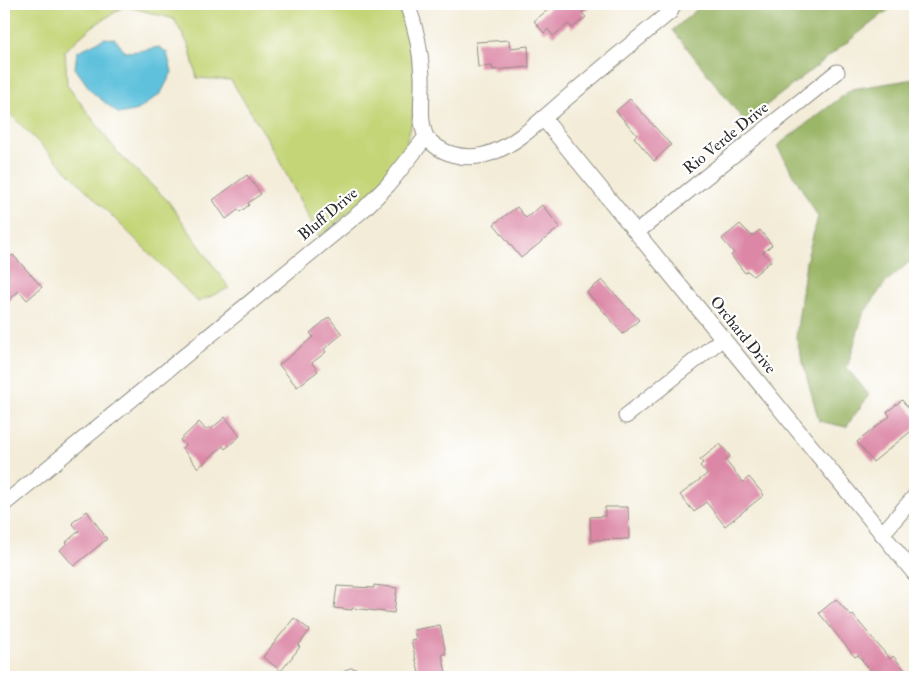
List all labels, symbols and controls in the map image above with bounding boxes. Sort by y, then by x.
street label: Rio Verde Drive [679,97,773,178]
street label: Bluff Drive [294,183,362,245]
street label: Orchard Drive [706,292,781,378]

